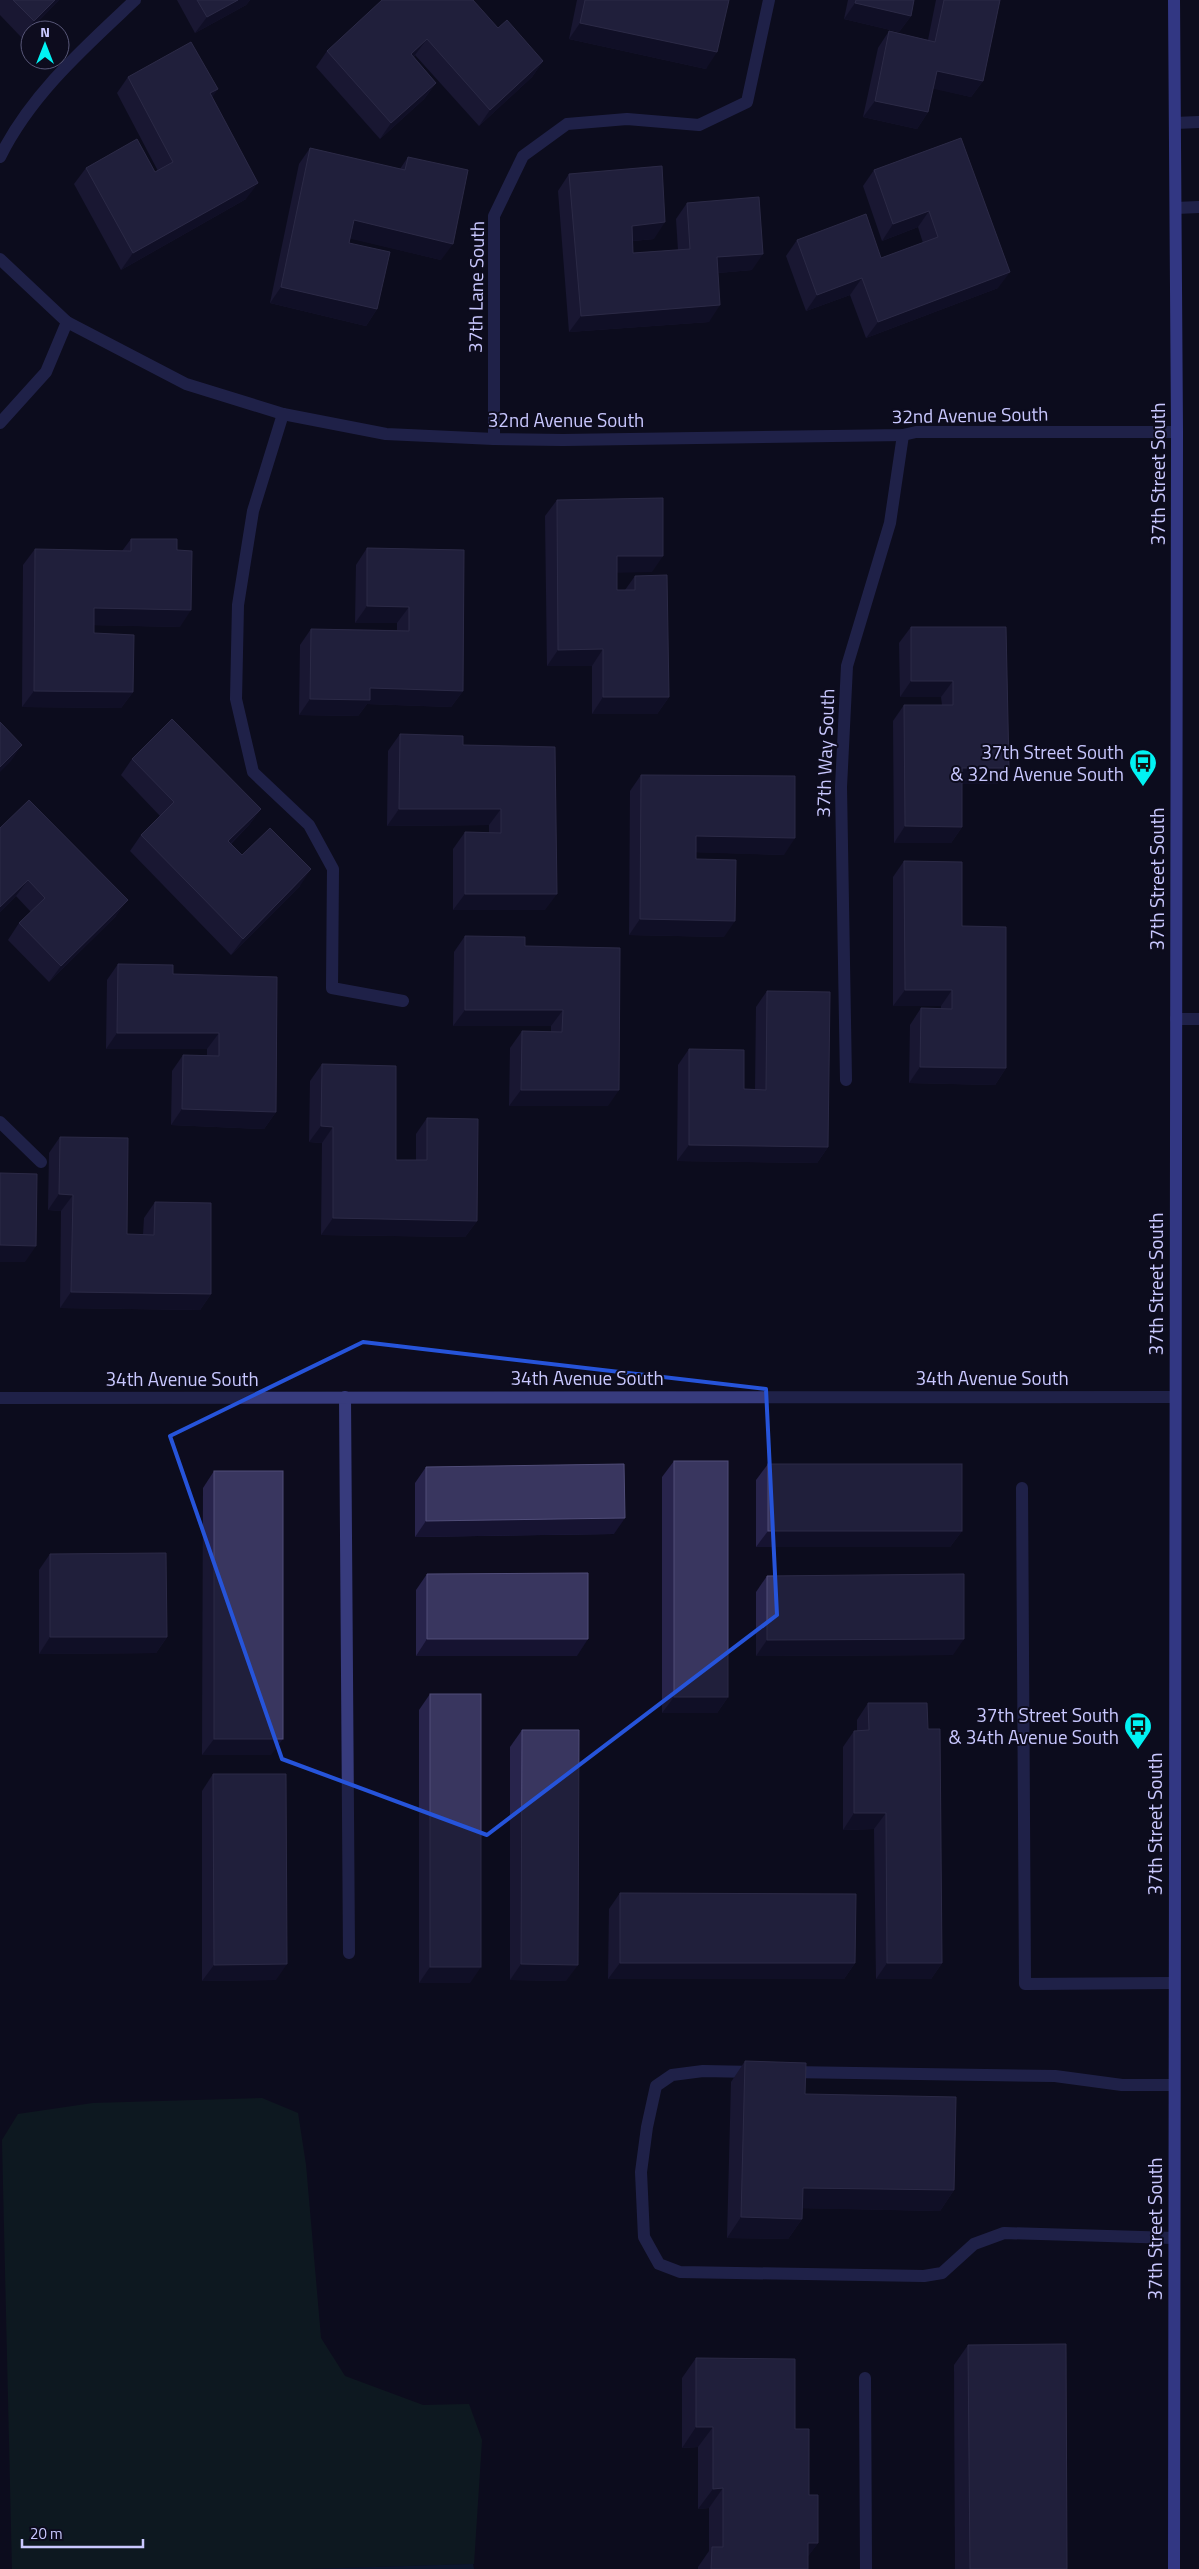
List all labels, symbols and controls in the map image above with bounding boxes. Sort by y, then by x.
north arrow [20,20,70,70]
text: N [40,21,50,42]
street label: 37th Lane South [460,221,491,353]
street label: 32nd Avenue South [891,399,1049,430]
street label: 37th Street South [1143,403,1172,545]
street label: 32nd Avenue South [488,405,644,434]
street label: 37th Way South [808,688,841,818]
place label: 37th Street South & 32nd Avenue South [950,737,1124,788]
bus stop icon: 37th Street South & 32nd Avenue South [1128,748,1158,787]
street label: 37th Street South [1142,808,1171,950]
street label: 37th Street South [1141,1213,1170,1355]
street label: 34th Avenue South [510,1363,664,1392]
street label: 34th Avenue South [915,1363,1069,1392]
street label: 34th Avenue South [105,1364,259,1393]
place label: 37th Street South & 34th Avenue South [949,1700,1119,1751]
bus stop icon: 37th Street South & 34th Avenue South [1123,1711,1153,1750]
street label: 37th Street South [1140,1753,1169,1895]
street label: 37th Street South [1140,2158,1169,2300]
scale bar [22,2516,144,2548]
text: 20 m [30,2522,63,2545]

